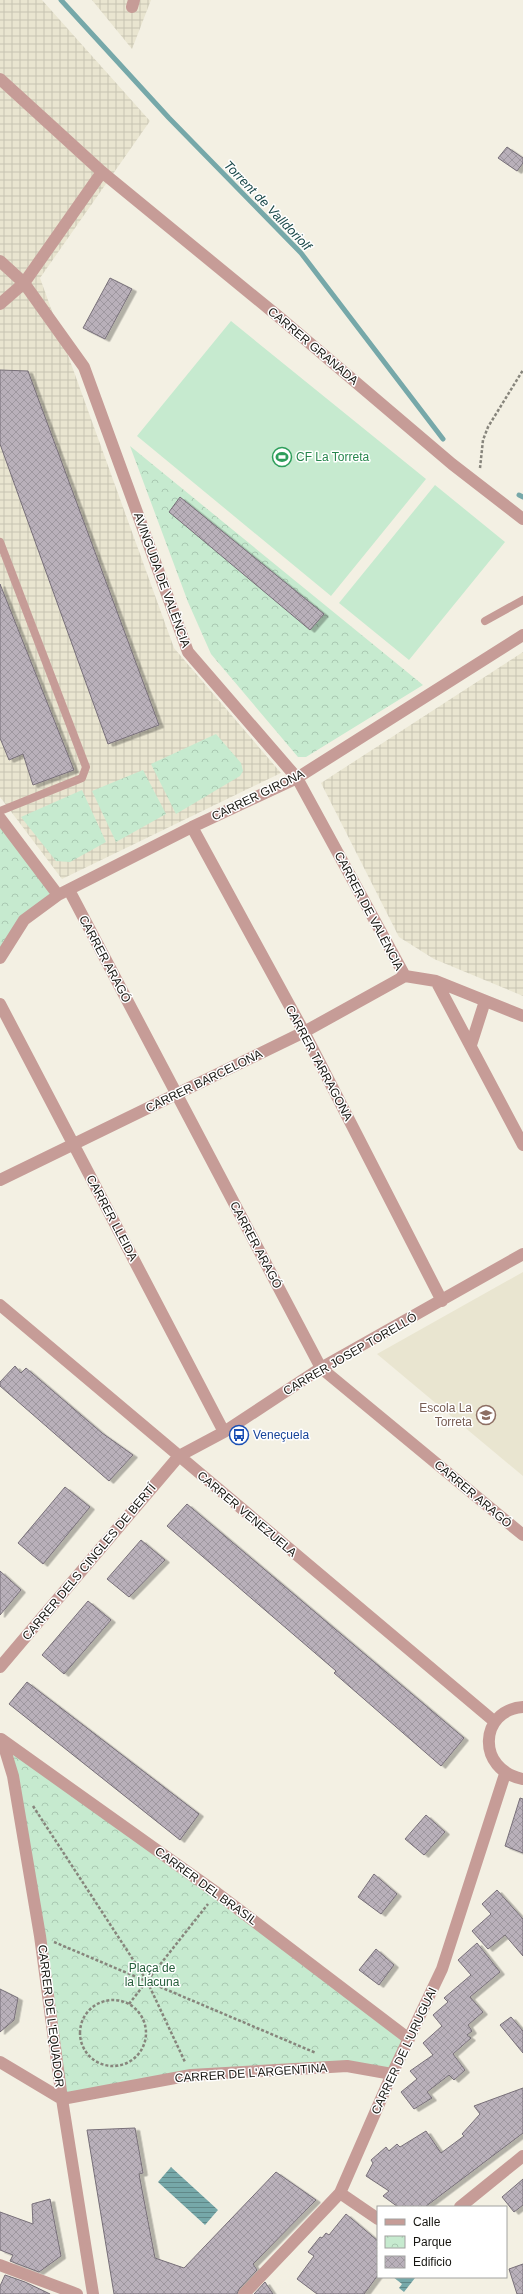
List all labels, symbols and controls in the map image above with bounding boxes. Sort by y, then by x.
water label: Torrent de Valldoriolf [221,157,315,254]
street label: CARRER GRANADA [265,304,361,388]
sports icon: CF La Torreta [271,446,293,468]
place label: CF La Torreta [296,450,369,464]
street label: AVINGUDA DE VALÈNCIA [131,510,194,650]
street label: CARRER GIRONA [209,766,307,824]
street label: CARRER DE VALÈNCIA [332,849,407,973]
street label: CARRER ARAGÓ [76,913,135,1005]
street label: CARRER TARRAGONA [283,1003,355,1123]
street label: CARRER BARCELONA [143,1047,265,1115]
street label: CARRER LLEIDA [83,1173,141,1263]
street label: CARRER ARAGÓ [227,1199,286,1291]
street label: CARRER JOSEP TORELLÓ [280,1309,419,1398]
place label: Escola La Torreta [419,1401,472,1429]
school or university icon: Escola La Torreta [475,1404,497,1426]
bus stop icon: Veneçuela [228,1424,250,1446]
place label: Veneçuela [253,1428,309,1442]
street label: CARRER ARAGÓ [431,1457,515,1530]
street label: CARRER VENEZUELA [194,1468,300,1560]
street label: CARRER DELS CINGLES DE BERTÍ [19,1480,159,1643]
street label: CARRER DEL BRASIL [152,1844,260,1928]
street label: CARRER DE L'EQUADOR [35,1944,67,2088]
park label: Plaça de la Llacuna [125,1961,180,1989]
street label: CARRER DE L'URUGUAI [368,1985,440,2117]
street label: CARRER DE L'ARGENTINA [174,2061,328,2085]
legend [377,2206,507,2278]
text: Calle [413,2215,441,2229]
text: Parque [413,2235,452,2249]
text: Edificio [413,2255,452,2269]

